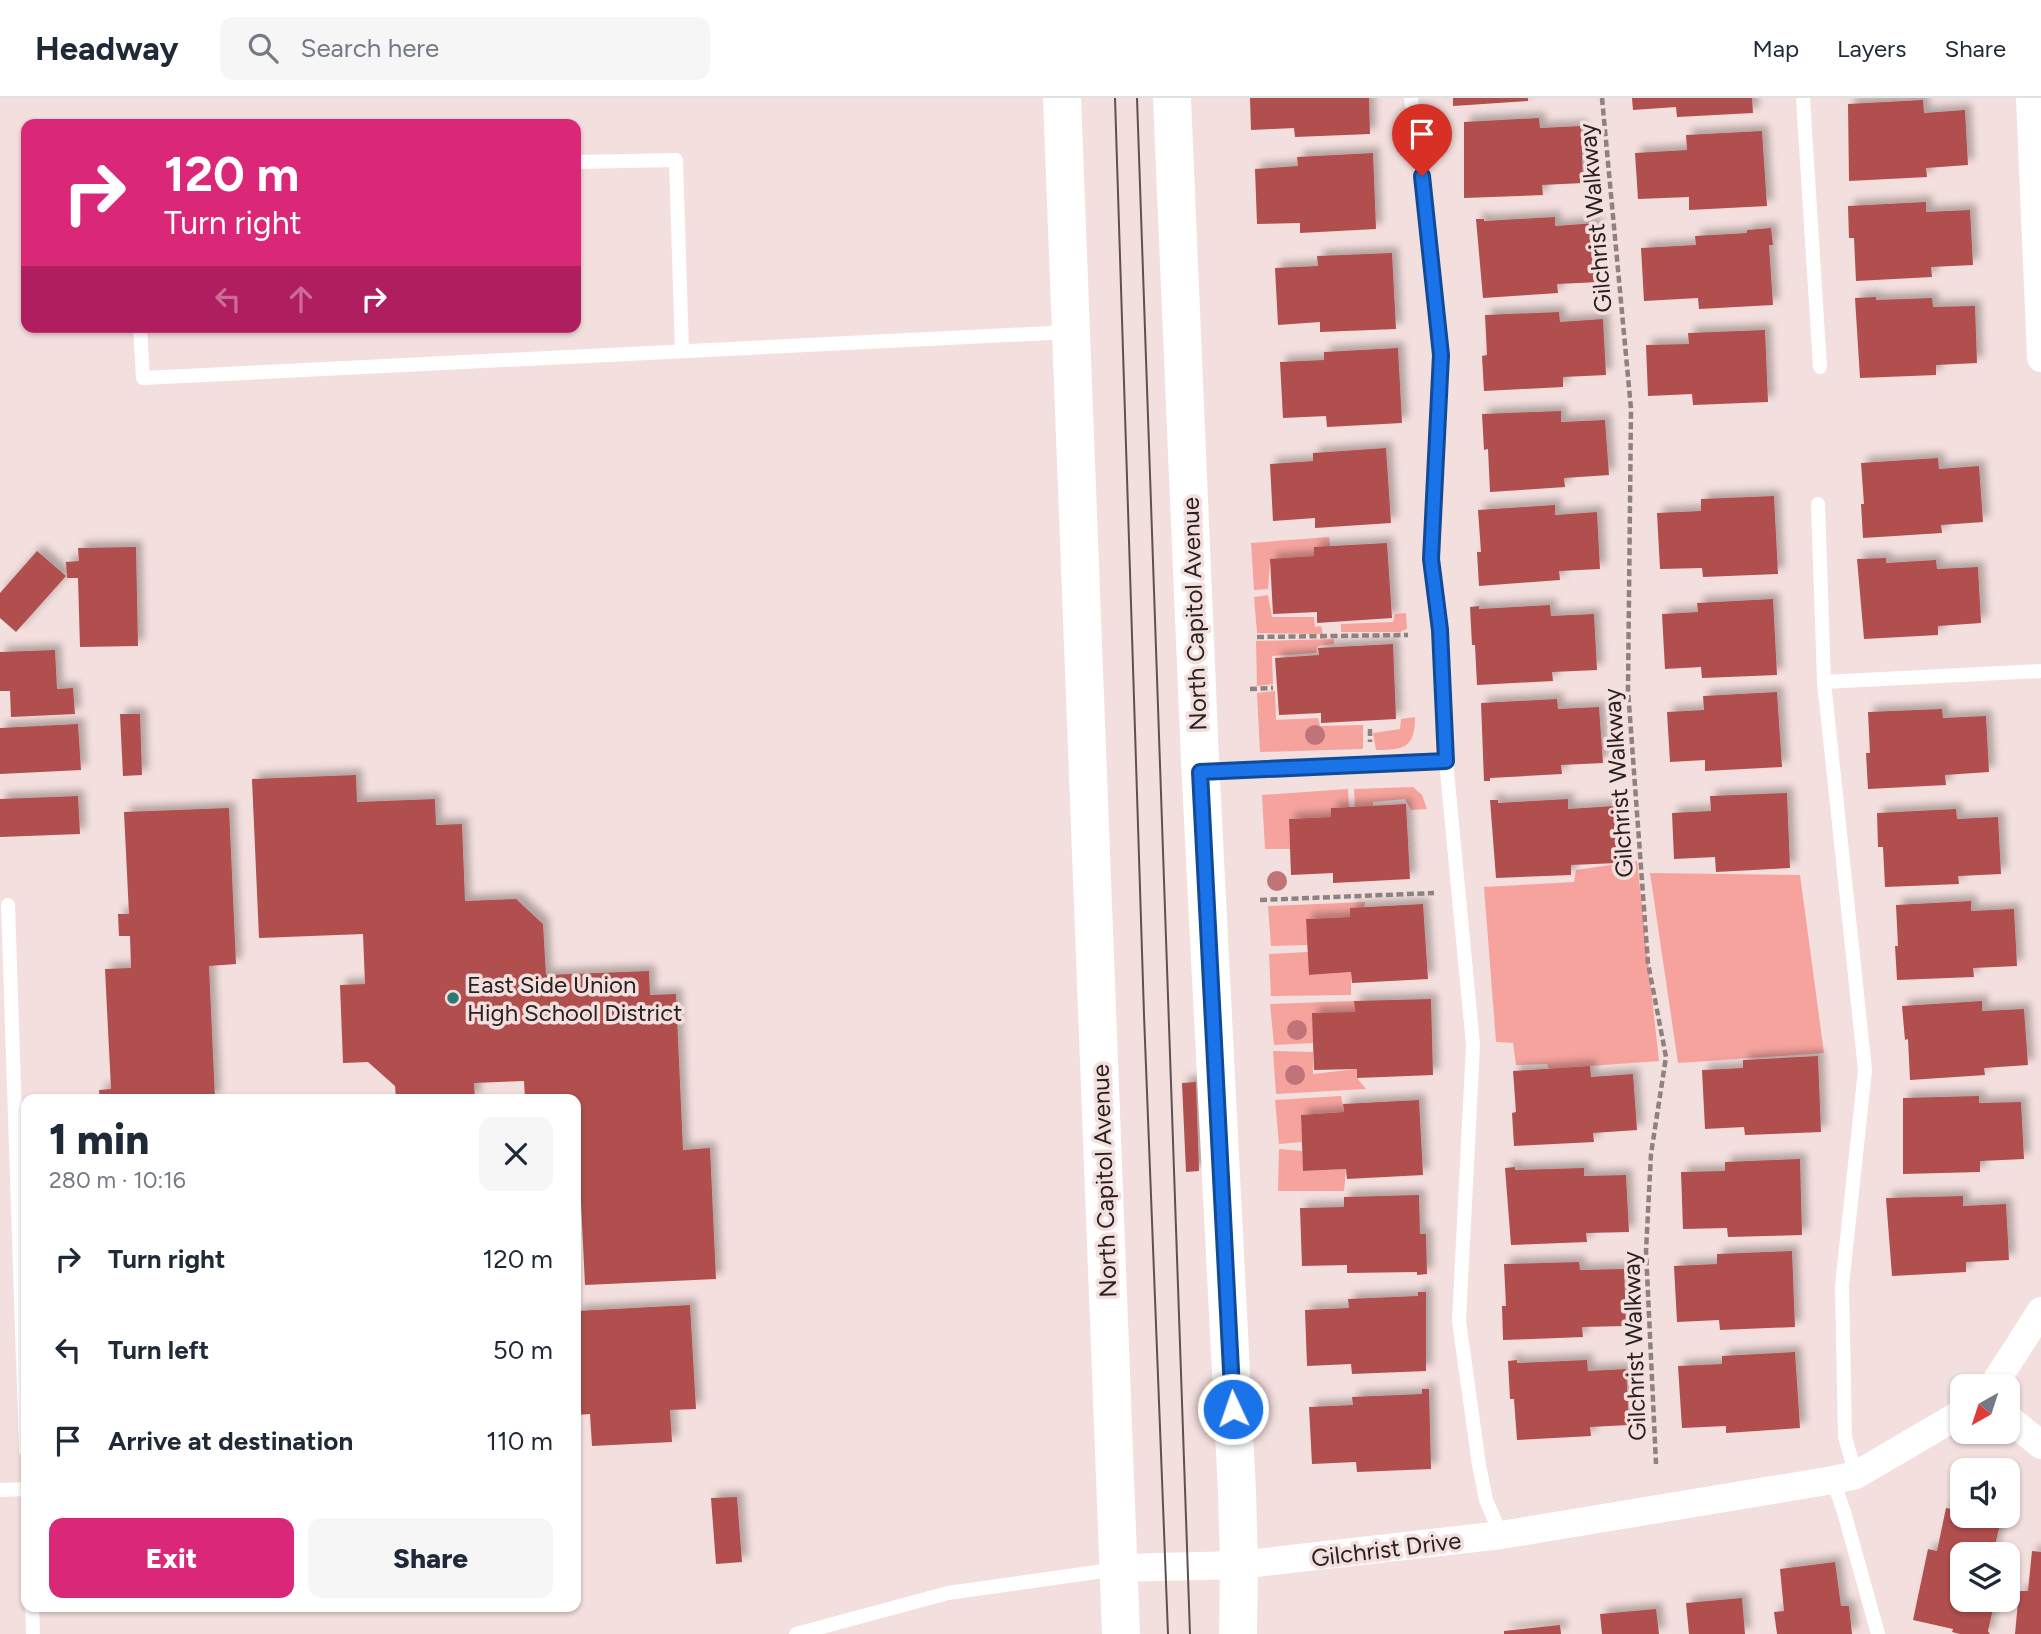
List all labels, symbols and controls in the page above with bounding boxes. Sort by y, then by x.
search box [220,17,710,80]
text: Headway [35,29,178,68]
icon: search [244,29,282,67]
text: Search here [300,32,439,64]
text: Map [1752,34,1799,63]
text: Layers [1837,34,1906,63]
text: Share [1944,34,2006,63]
pin [1392,104,1452,176]
icon: arrive [1403,115,1441,153]
street label: Gilchrist Walkway [1572,122,1618,314]
text: 120 m [164,144,299,203]
icon: right [49,147,140,238]
text: Turn right [164,204,302,242]
icon: left [209,280,247,318]
icon: ahead [282,280,320,318]
icon: right [355,280,393,318]
street label: North Capitol Avenue [1175,497,1213,731]
street label: Gilchrist Walkway [1597,687,1639,879]
place label: East Side Union High School District [467,970,682,1027]
marker: East Side Union High School District [445,990,461,1006]
street label: North Capitol Avenue [1085,1064,1123,1298]
text: 1 min [49,1114,149,1165]
button: close [479,1117,553,1191]
text: 280 m · 10:16 [49,1166,186,1194]
icon: right [49,1240,87,1278]
text: Turn right [108,1243,225,1275]
text: 120 m [483,1243,553,1275]
street label: Gilchrist Walkway [1616,1250,1652,1441]
icon: left [49,1331,87,1369]
text: Turn left [108,1334,209,1366]
text: 50 m [493,1334,553,1366]
position arrow [1196,1372,1270,1446]
north arrow [1950,1374,2020,1444]
map controls [1950,1374,2020,1612]
icon: arrive [49,1422,87,1460]
text: Arrive at destination [108,1425,353,1457]
text: 110 m [486,1425,553,1457]
button: sound [1950,1458,2020,1528]
button: Exit [49,1518,294,1598]
button: Share [308,1518,553,1598]
street label: Gilchrist Drive [1309,1525,1463,1573]
button: layers [1950,1542,2020,1612]

